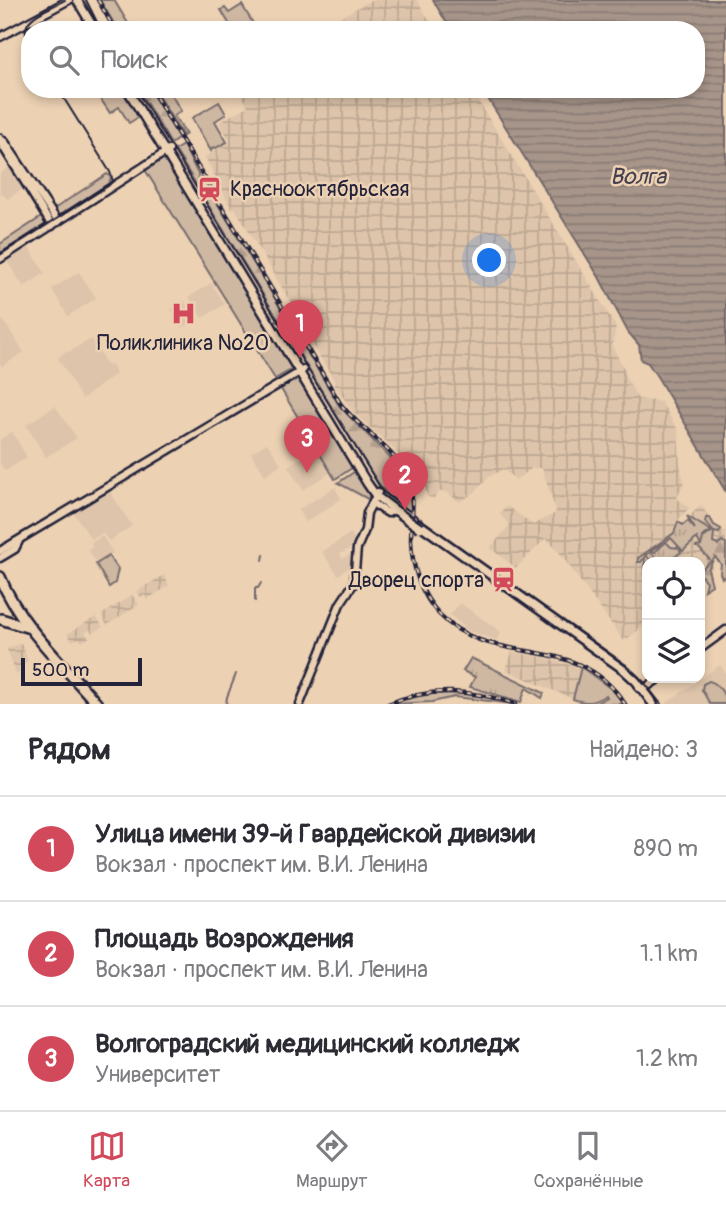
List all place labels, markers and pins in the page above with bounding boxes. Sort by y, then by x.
station icon: Краснооктябрьская [196,175,224,203]
place label: Краснооктябрьская [230,176,409,203]
hospital icon: Поликлиника №20 [169,300,197,328]
pin: 1 [277,300,323,358]
place label: Поликлиника №20 [97,330,269,357]
pin: 3 [284,415,330,473]
pin: 2 [382,452,428,510]
station icon: Дворец спорта [490,566,518,594]
place label: Дворец спорта [348,567,484,594]

